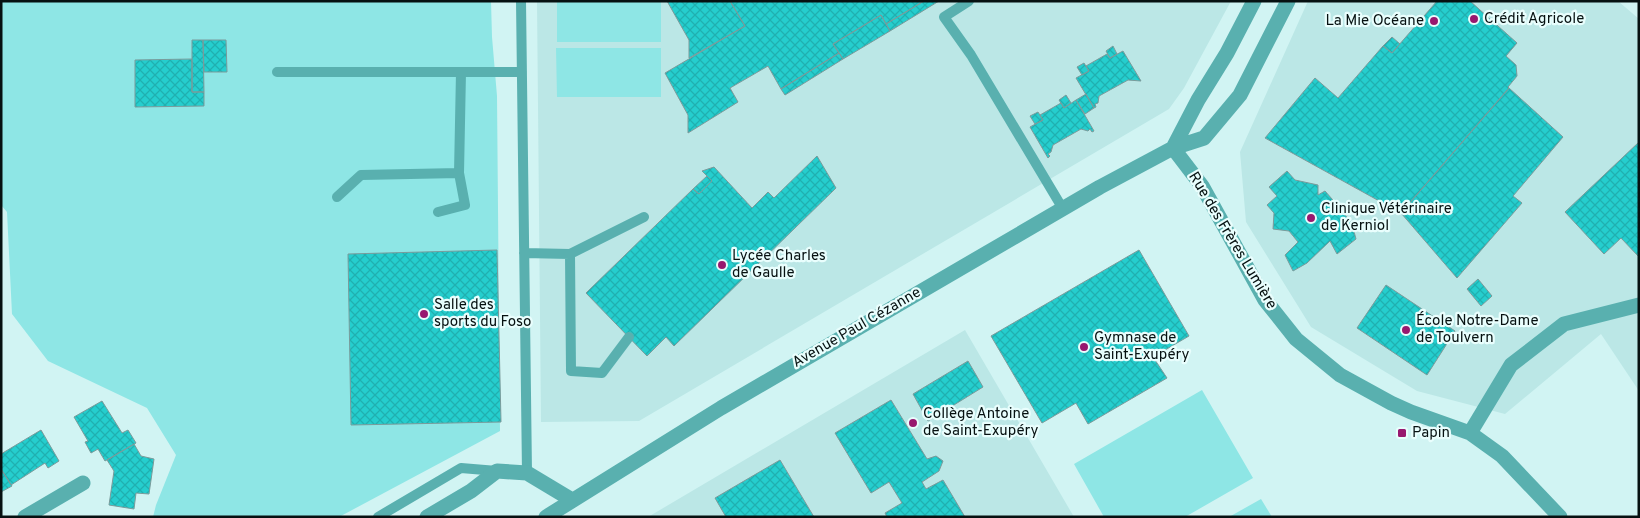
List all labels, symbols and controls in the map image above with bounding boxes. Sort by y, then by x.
place label: Crédit Agricole [1484,10,1584,29]
place label: La Mie Océane [1325,12,1424,31]
marker: Crédit Agricole [1468,13,1480,25]
marker: La Mie Océane [1428,15,1440,27]
street label: Rue des Frères Lumière [1183,169,1281,313]
place label: Clinique Vétérinaire de Kerniol [1321,200,1452,236]
marker: Clinique Vétérinaire de Kerniol [1305,212,1317,224]
place label: Lycée Charles de Gaulle [732,247,826,283]
marker: Lycée Charles de Gaulle [716,259,728,271]
street label: Avenue Paul Cézanne [789,283,925,373]
place label: Salle des sports du Foso [434,296,531,332]
marker: Salle des sports du Foso [418,308,430,320]
place label: École Notre-Dame de Toulvern [1416,311,1538,348]
marker: École Notre-Dame de Toulvern [1400,324,1412,336]
place label: Gymnase de Saint-Exupéry [1094,329,1190,365]
marker: Gymnase de Saint-Exupéry [1078,341,1090,353]
place label: Collège Antoine de Saint-Exupéry [923,405,1039,441]
marker: Collège Antoine de Saint-Exupéry [907,417,919,429]
place label: Papin [1412,424,1450,443]
marker: Papin [1396,427,1408,439]

